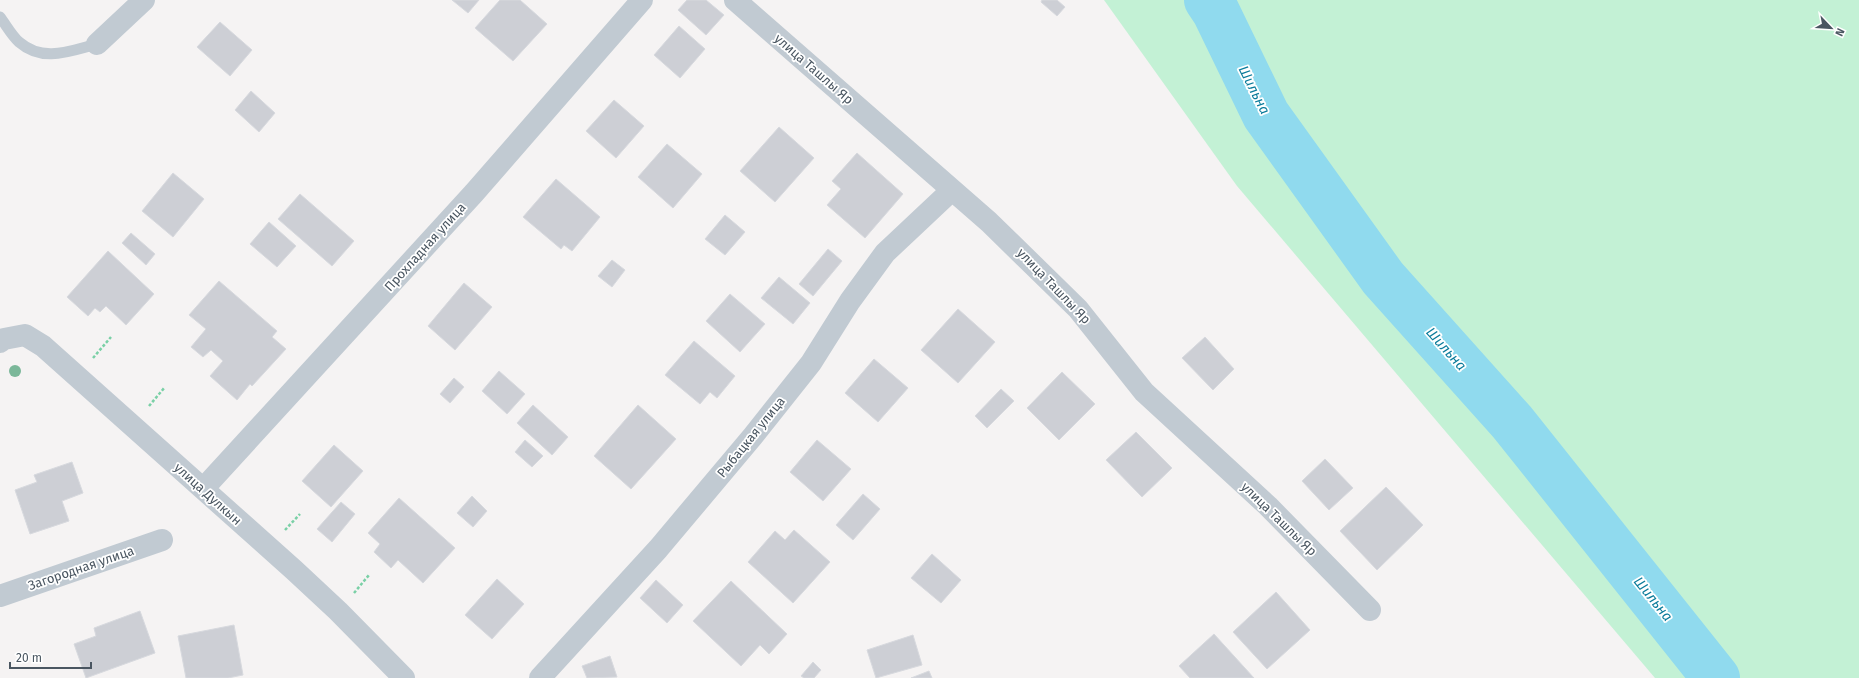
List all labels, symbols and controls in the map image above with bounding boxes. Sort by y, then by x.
north arrow [1811,8,1851,48]
text: N [1832,26,1847,38]
street label: улица Ташлы Яр [772,31,856,107]
water label: Шильна [1235,63,1273,117]
street label: Прохладная улица [381,200,469,294]
street label: улица Ташлы Яр [1014,245,1094,327]
water label: Шильна [1422,324,1470,374]
street label: Рыбацкая улица [714,394,788,480]
street label: улица Дулкын [171,460,245,528]
street label: улица Ташлы Яр [1238,479,1320,559]
street label: Загородная улица [26,543,136,593]
water label: Шильна [1630,573,1676,625]
scale bar [10,644,91,670]
text: 20 m [16,651,42,665]

